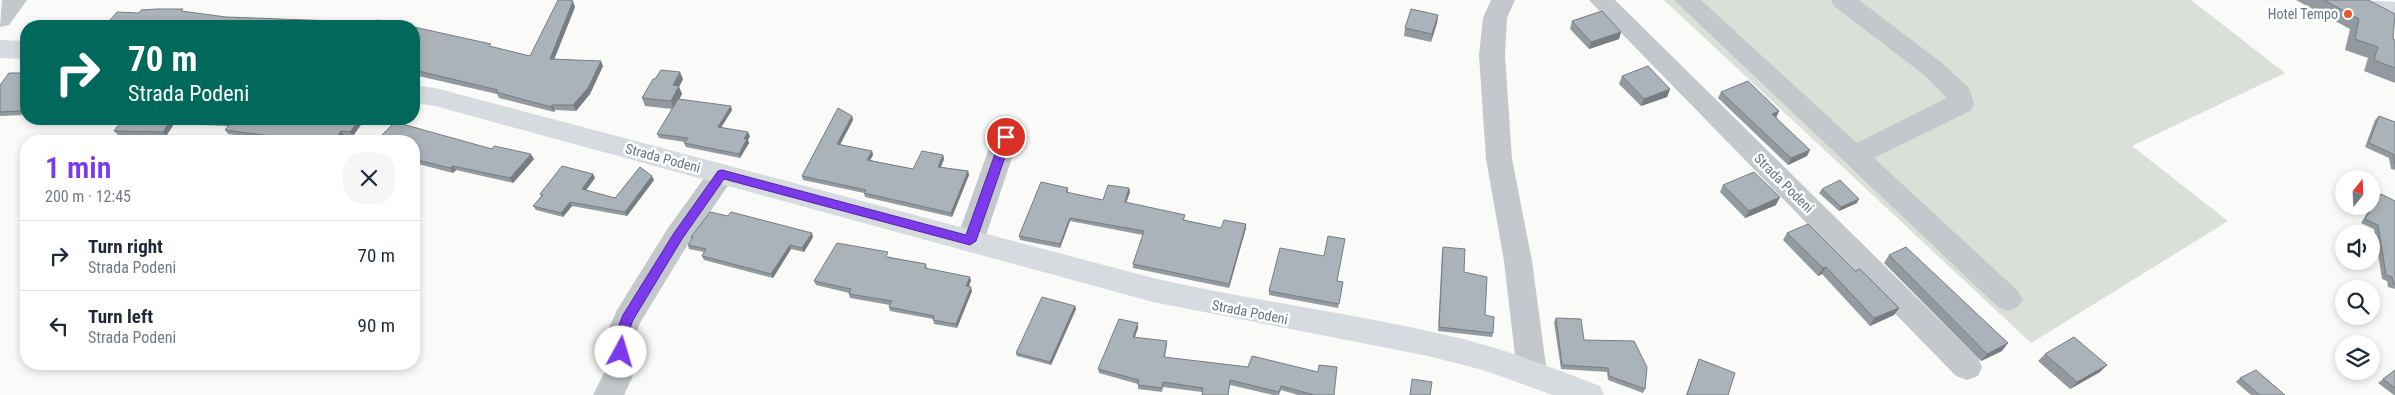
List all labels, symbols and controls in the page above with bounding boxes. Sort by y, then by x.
place label: Hotel Tempo [2268,6,2338,22]
marker: Hotel Tempo [2342,8,2354,20]
text: 70 m [128,39,197,80]
icon: right [45,40,110,105]
text: Strada Podeni [128,81,249,106]
pin [985,116,1027,158]
icon: arrive [992,123,1020,151]
street label: Strada Podeni [624,140,702,176]
text: 1 min [45,150,111,185]
street label: Strada Podeni [1751,150,1817,216]
button: close [343,152,395,204]
north arrow [2335,170,2380,215]
map controls [2335,170,2380,380]
text: 200 m · 12:45 [45,187,131,206]
button: sound [2335,225,2380,270]
text: Turn right [88,235,163,258]
icon: right [45,242,73,270]
text: 70 m [358,244,395,267]
text: Strada Podeni [88,258,176,277]
button: search [2335,280,2380,325]
street label: Strada Podeni [1211,297,1289,327]
text: Turn left [88,305,153,328]
icon: left [45,312,73,340]
text: 90 m [358,314,395,337]
position arrow [594,325,646,377]
text: Strada Podeni [88,328,176,347]
button: layers [2335,335,2380,380]

